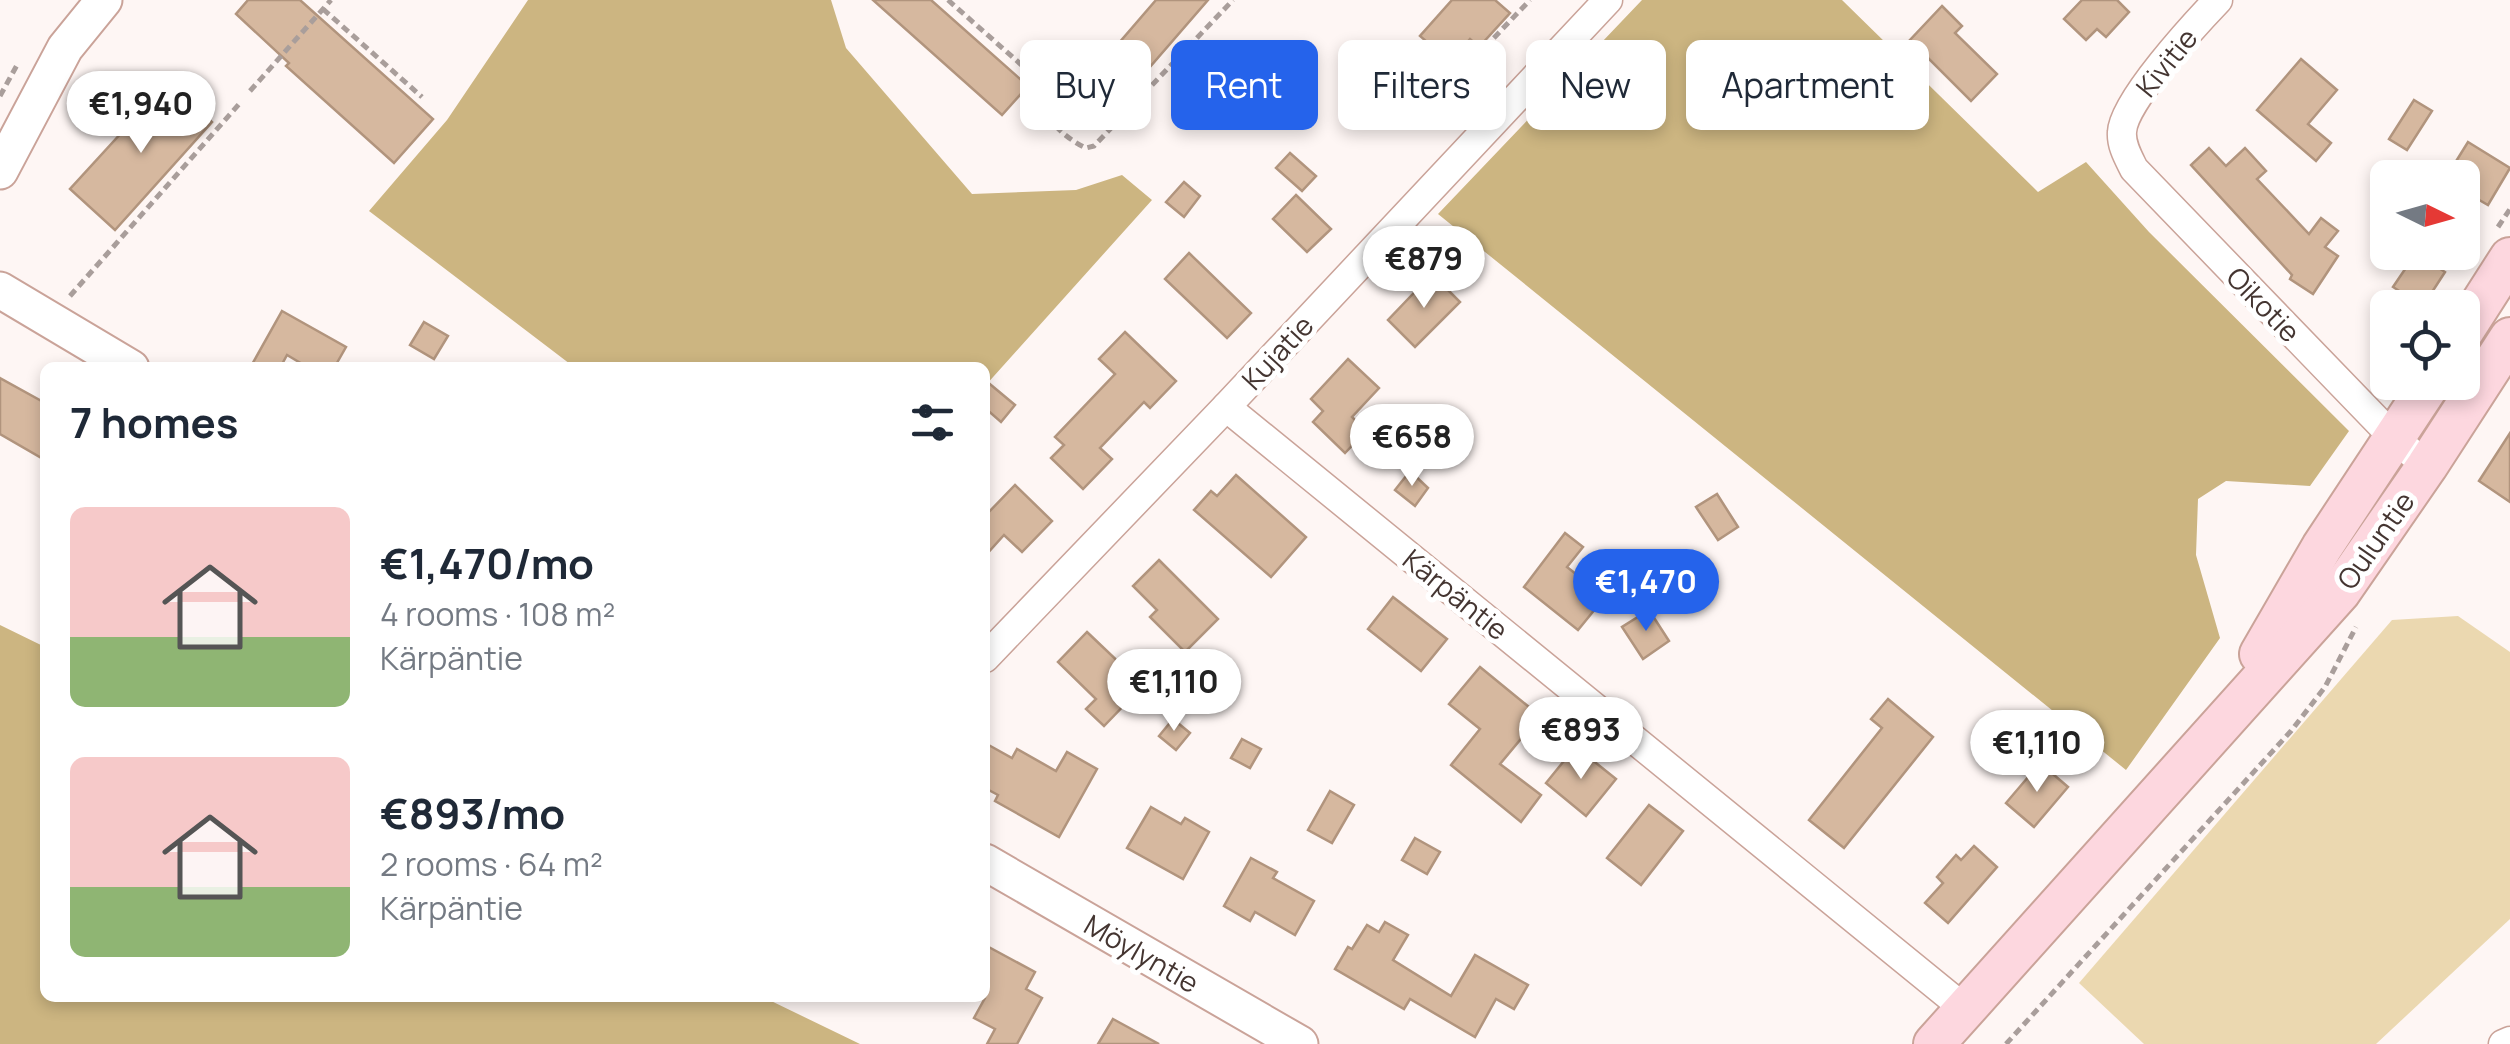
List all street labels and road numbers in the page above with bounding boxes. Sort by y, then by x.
street label: Kivitie [2127,20,2205,104]
street label: Oikotie [2219,258,2309,350]
street label: Kujatie [1233,307,1321,397]
street label: Ouluntie [2328,484,2422,596]
street label: Kärpäntie [1395,540,1517,648]
street label: Möylyntie [1078,905,1206,1001]

